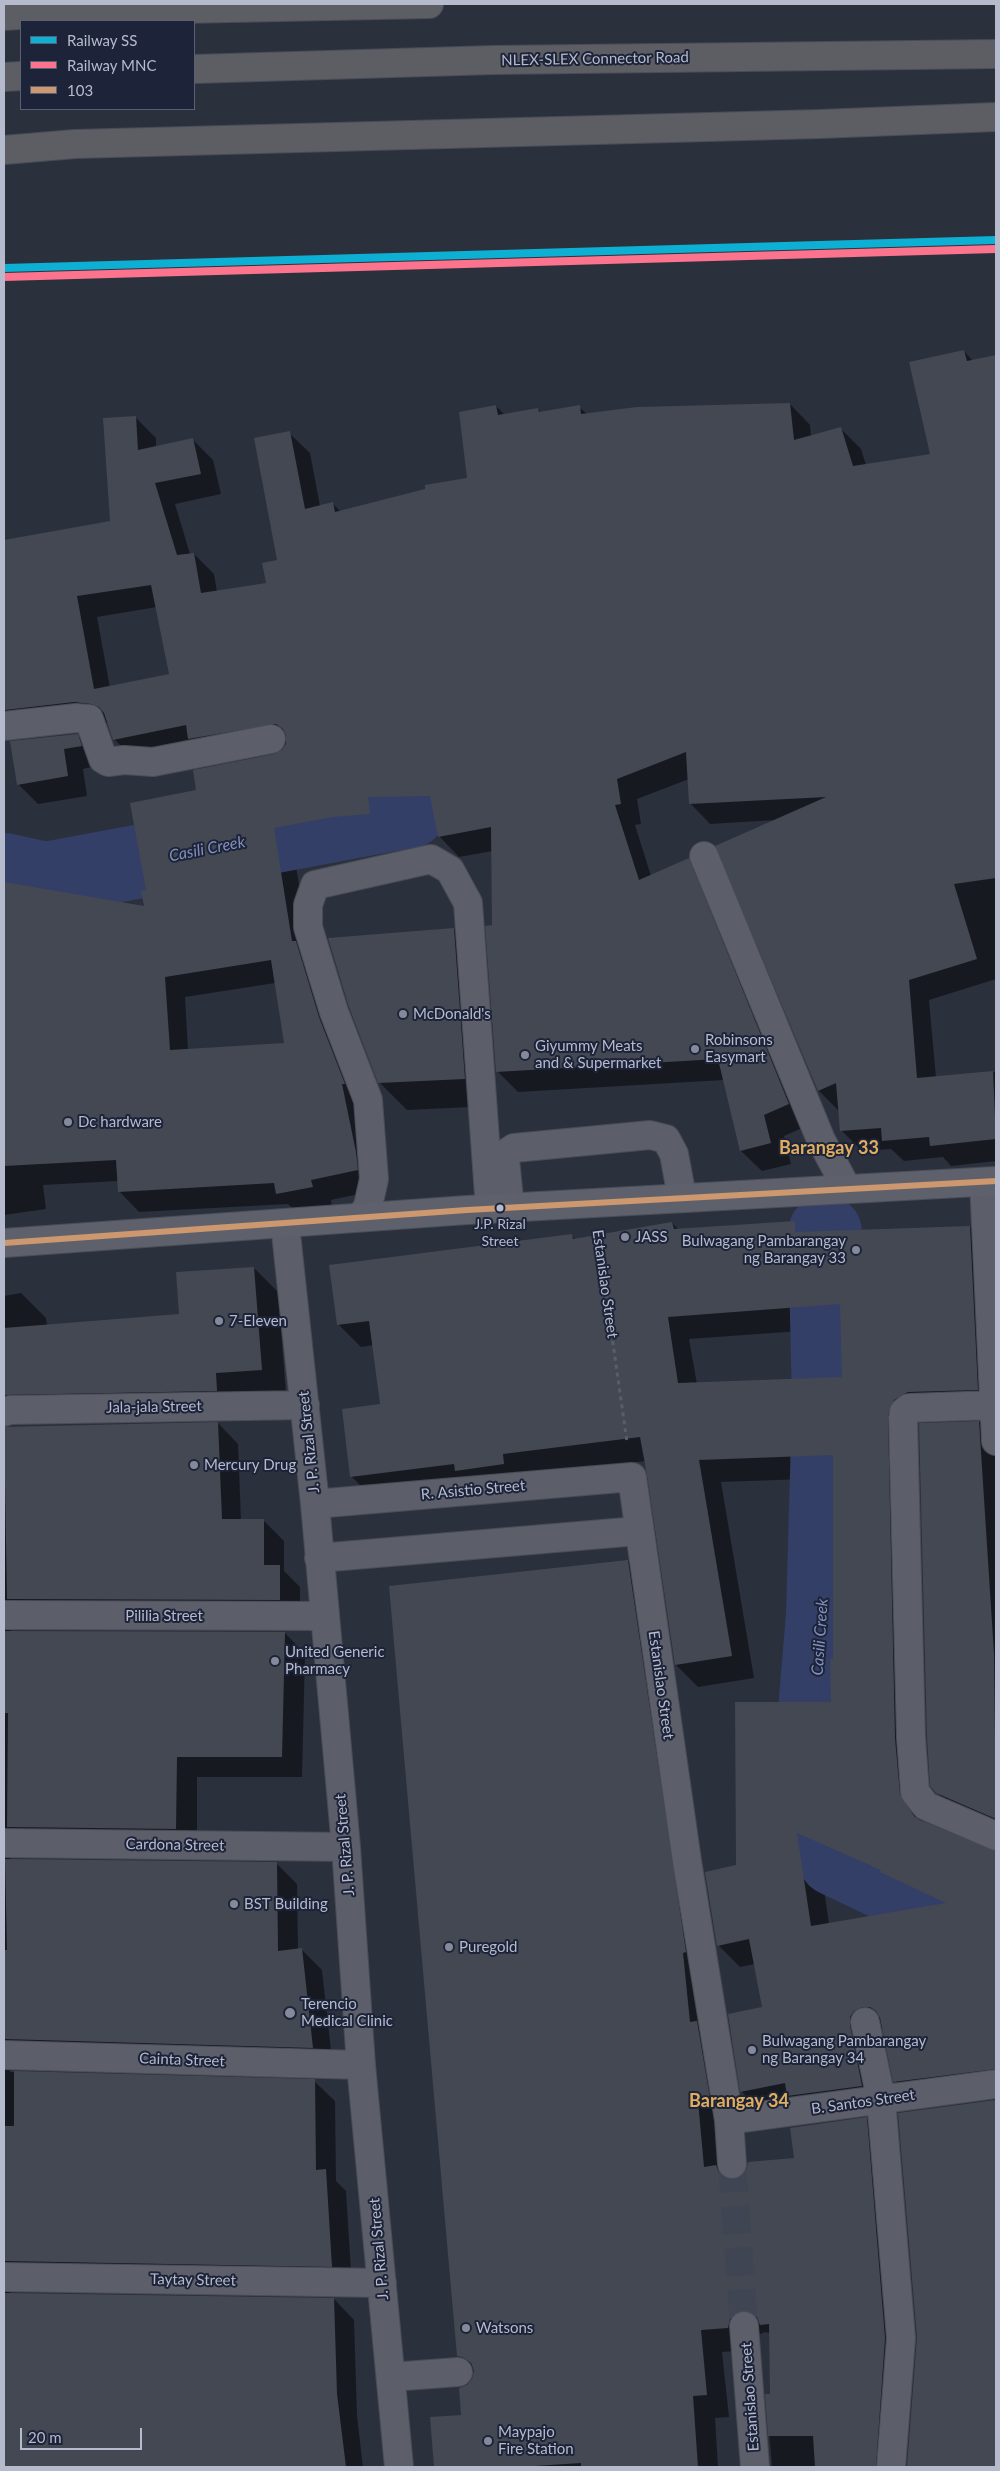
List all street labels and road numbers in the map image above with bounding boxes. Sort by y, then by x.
street label: NLEX-SLEX Connector Road [501,48,689,70]
street label: Estanislao Street [588,1229,622,1339]
street label: J. P. Rizal Street [295,1390,323,1494]
street label: Jala-jala Street [106,1397,202,1417]
street label: R. Asistio Street [420,1476,526,1504]
street label: Pililia Street [125,1607,203,1625]
street label: Estanislao Street [644,1630,678,1740]
street label: J. P. Rizal Street [332,1793,358,1897]
street label: Cardona Street [125,1835,225,1855]
street label: Cainta Street [139,2050,225,2070]
street label: B. Santos Street [810,2086,916,2118]
street label: J. P. Rizal Street [366,2197,392,2301]
street label: Taytay Street [150,2270,236,2290]
street label: Estanislao Street [737,2342,763,2452]

